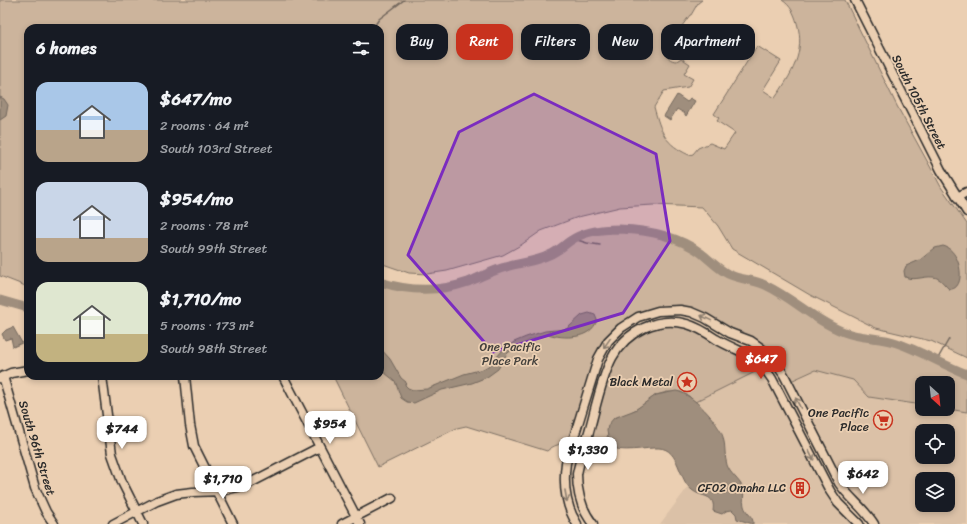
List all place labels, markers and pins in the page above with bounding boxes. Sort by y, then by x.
pin: $647 [737,346,785,380]
place label: Black Metal [609,371,674,393]
place icon: Black Metal [676,371,698,393]
place label: One Pacific Place [808,402,869,438]
supermarket icon: One Pacific Place [872,409,894,431]
pin: $954 [306,411,354,445]
pin: $744 [98,416,146,450]
pin: $1,330 [555,437,621,471]
pin: $642 [839,461,887,495]
pin: $1,710 [190,466,256,500]
place label: CF02 Omaha LLC [698,477,786,499]
building icon: CF02 Omaha LLC [789,477,811,499]

